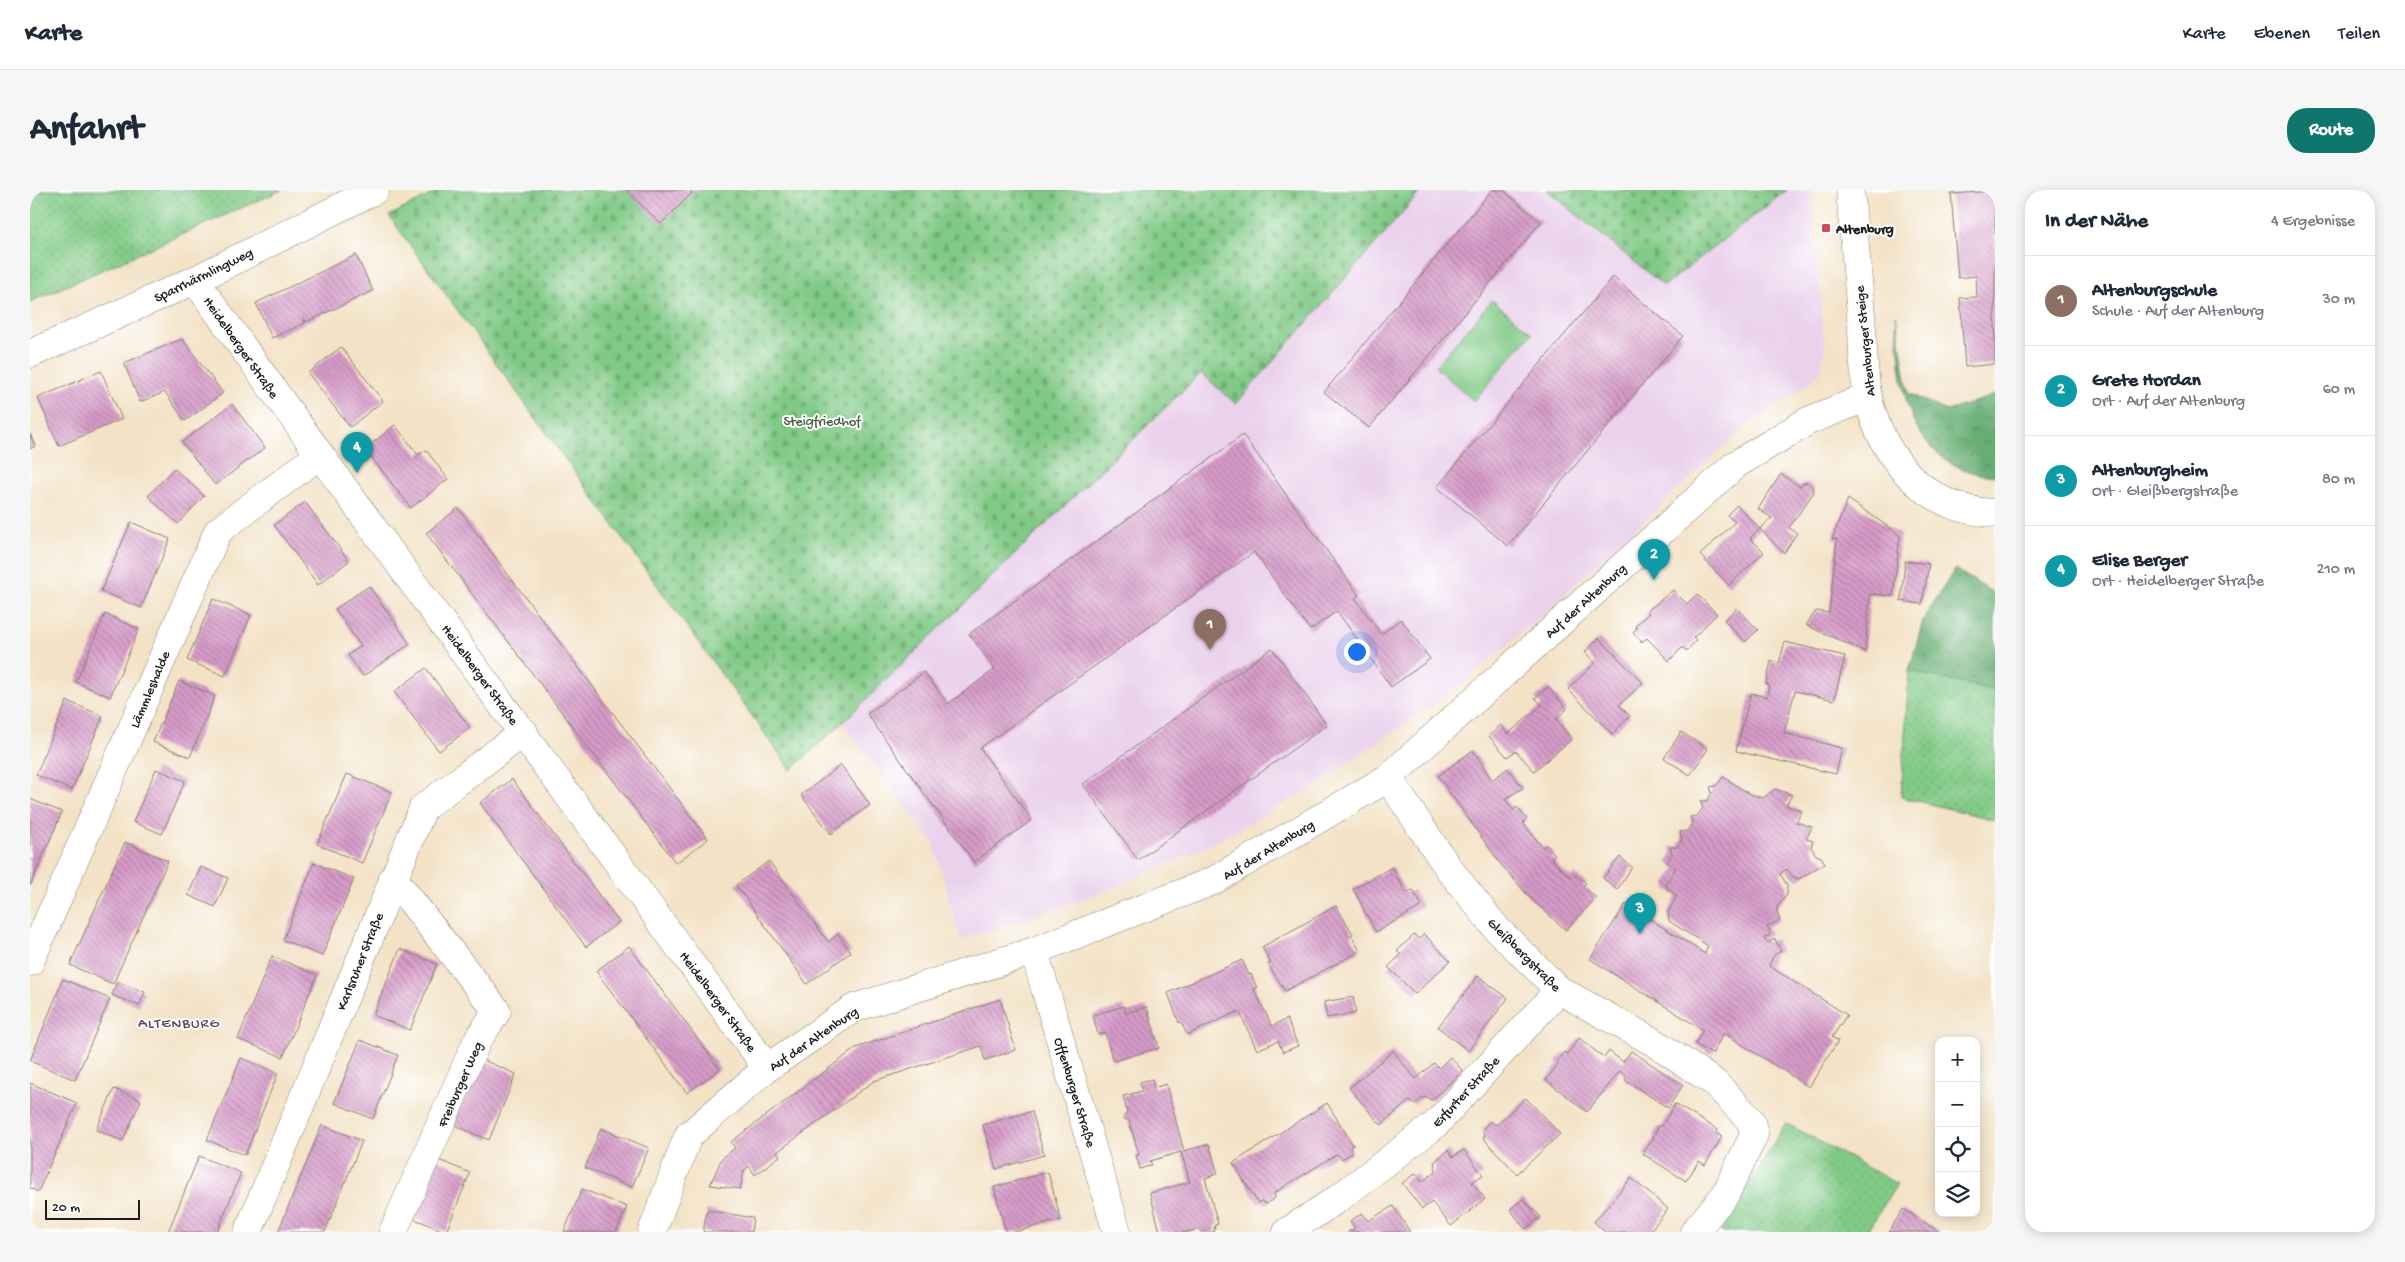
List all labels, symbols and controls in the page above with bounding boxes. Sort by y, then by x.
text: Karte [25,20,82,49]
text: Karte [2183,24,2226,45]
text: Ebenen [2254,24,2310,45]
text: Teilen [2338,24,2380,45]
button: Route [2287,108,2375,153]
text: Anfahrt [30,110,143,151]
text: In der Nähe [2045,210,2148,235]
text: 4 Ergebnisse [2271,213,2355,232]
marker: Altenburg [1820,222,1832,234]
place label: Altenburg [1835,222,1894,239]
street label: Sparrhärmlingweg [152,245,256,308]
text: Altenburgschule [2092,280,2217,303]
street label: Altenburger Steige [1852,284,1881,397]
text: 1 [2058,291,2064,310]
text: 30 m [2322,291,2355,310]
street label: Heidelberger Straße [198,294,282,403]
text: Schule · Auf der Altenburg [2092,303,2264,322]
text: Grete Hordan [2092,370,2201,393]
text: 2 [2057,381,2065,400]
text: 60 m [2323,381,2355,400]
text: Ort · Auf der Altenburg [2092,393,2245,412]
park label: Steigfriedhof [783,414,862,431]
pin: 4 [341,432,373,473]
text: Altenburgheim [2092,460,2208,483]
text: 3 [2057,471,2065,490]
text: 80 m [2322,471,2355,490]
text: Ort · Gleißbergstraße [2092,483,2238,502]
pin: 2 [1638,539,1670,580]
text: Elise Berger [2092,550,2187,573]
street label: Auf der Altenburg [1542,561,1631,643]
text: 4 [2057,561,2065,580]
text: 210 m [2316,561,2355,580]
text: Ort · Heidelberger Straße [2092,573,2264,592]
pin: 1 [1194,609,1226,650]
street label: Heidelberger Straße [437,622,522,730]
your location [1344,639,1370,665]
street label: Lämmleshalde [127,648,175,731]
street label: Auf der Altenburg [1220,817,1318,885]
pin: 3 [1624,893,1656,934]
street label: Karlsruher Straße [334,910,389,1013]
street label: Gleißbergstraße [1483,915,1564,997]
street label: Heidelberger Straße [675,949,760,1057]
street label: Auf der Altenburg [767,1004,862,1076]
district label: ALTENBURG [138,1015,220,1033]
street label: Offenburger Straße [1049,1036,1099,1150]
map controls [1935,1037,1980,1217]
button: + [1935,1037,1980,1082]
street label: Freiburger Weg [434,1040,488,1131]
street label: Erfurter Straße [1429,1053,1505,1132]
button: − [1935,1082,1980,1127]
button: locate [1935,1127,1980,1172]
button: layers [1935,1172,1980,1217]
scale bar [45,1197,140,1220]
text: 20 m [52,1200,80,1217]

